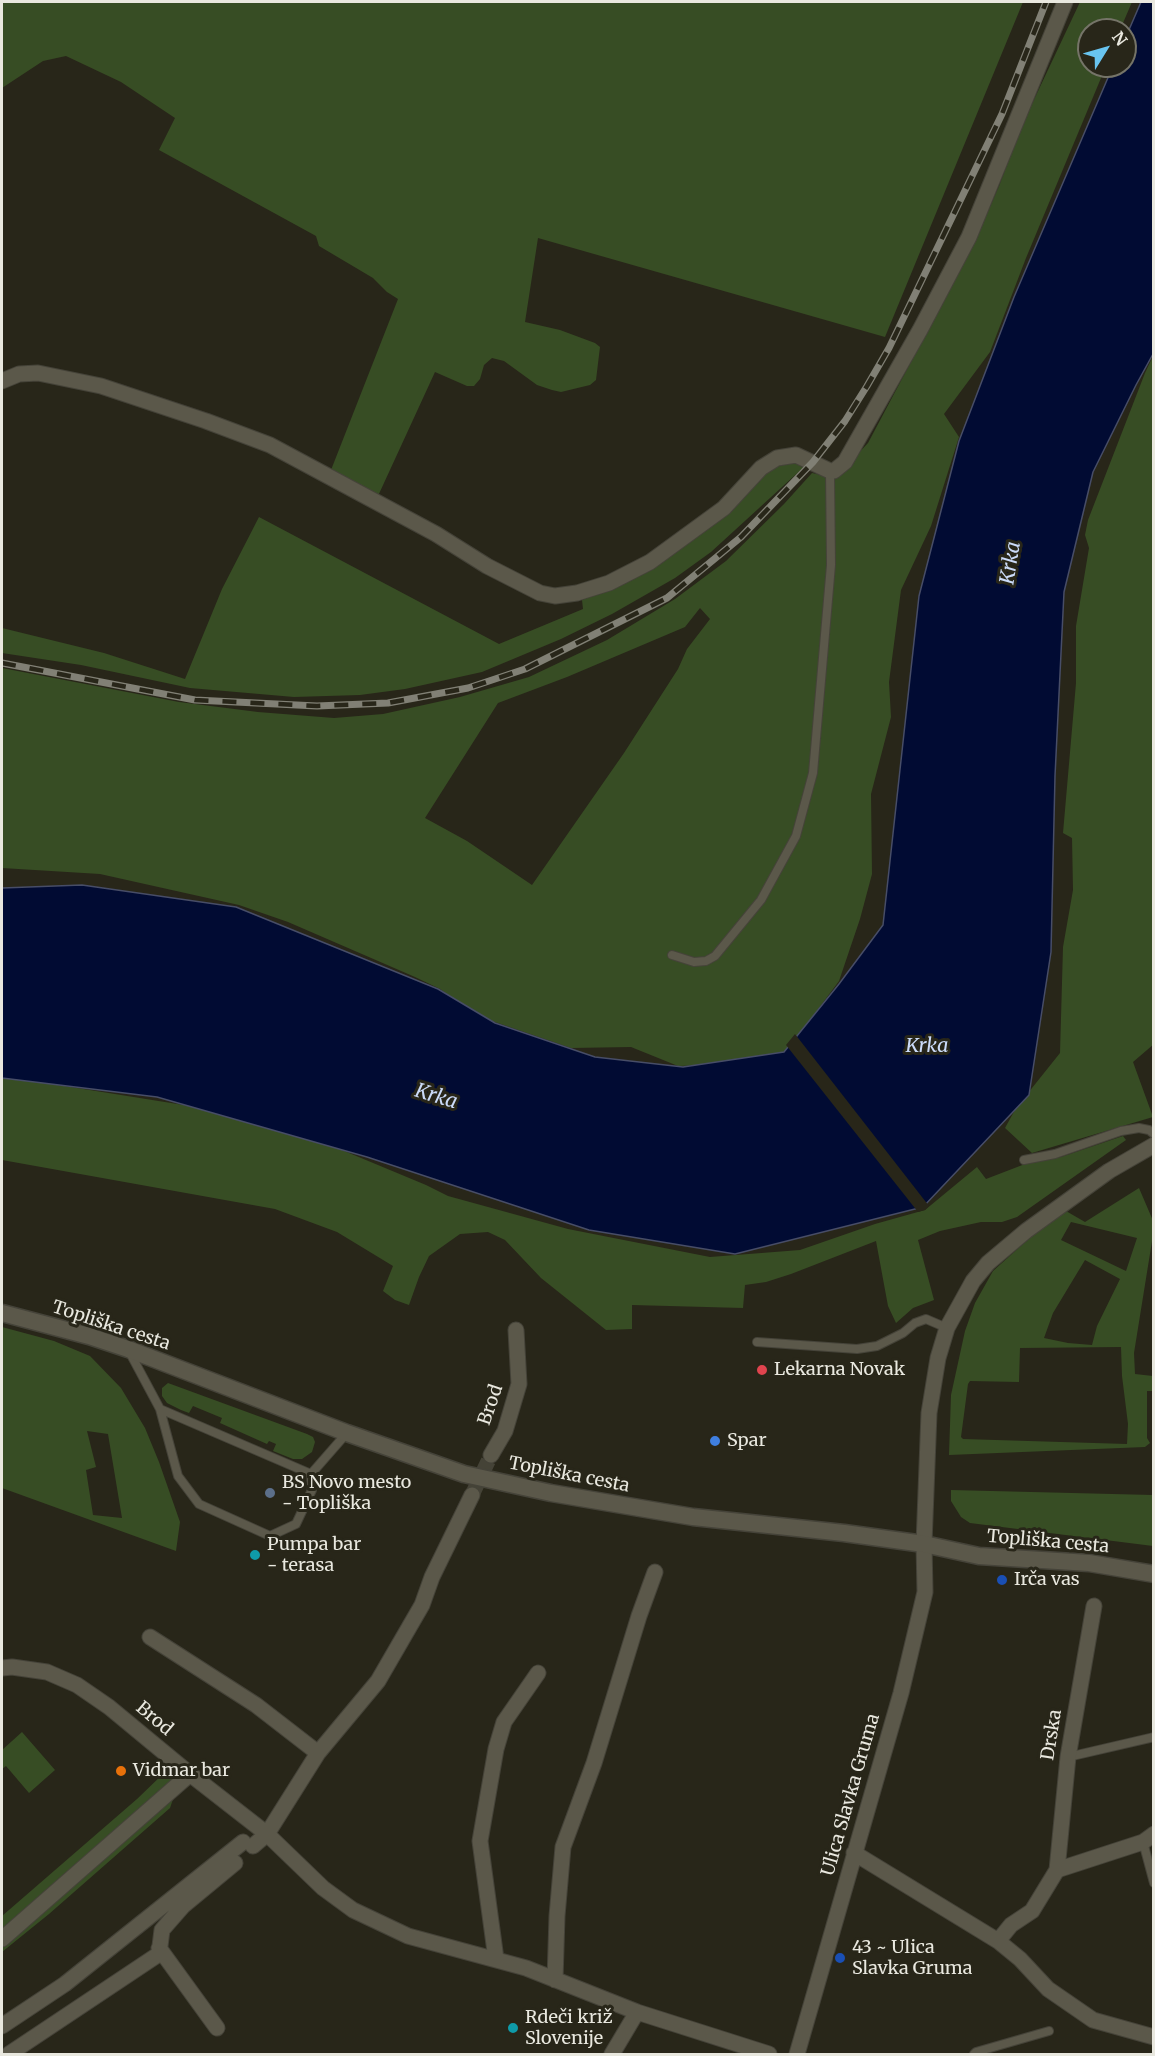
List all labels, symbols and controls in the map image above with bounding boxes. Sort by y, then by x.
north arrow [1077,18,1137,78]
text: N [1108,27,1132,49]
water label: Krka [996,540,1026,586]
water label: Krka [905,1034,949,1058]
water label: Krka [412,1079,460,1115]
street label: Topliška cesta [49,1297,173,1355]
place label: Lekarna Novak [774,1359,905,1381]
marker: Lekarna Novak [755,1363,769,1377]
street label: Brod [474,1382,508,1428]
place label: Spar [727,1430,766,1452]
marker: Spar [708,1434,722,1448]
street label: Topliška cesta [507,1453,631,1497]
place label: BS Novo mesto - Topliška [282,1472,411,1514]
marker: BS Novo mesto - Topliška [263,1486,277,1500]
street label: Topliška cesta [986,1526,1110,1558]
place label: Pumpa bar - terasa [267,1534,361,1576]
marker: Pumpa bar - terasa [248,1548,262,1562]
place label: Irča vas [1014,1569,1080,1591]
marker: Irča vas [995,1573,1009,1587]
street label: Brod [131,1697,177,1741]
street label: Drska [1037,1708,1067,1762]
street label: Ulica Slavka Gruma [817,1711,885,1879]
place label: Vidmar bar [133,1760,230,1782]
marker: Vidmar bar [114,1764,128,1778]
place label: 43 ~ Ulica Slavka Gruma [852,1937,972,1980]
marker: 43 ~ Ulica Slavka Gruma [833,1951,847,1965]
place label: Rdeči križ Slovenije [525,2007,612,2050]
marker: Rdeči križ Slovenije [506,2021,520,2035]

